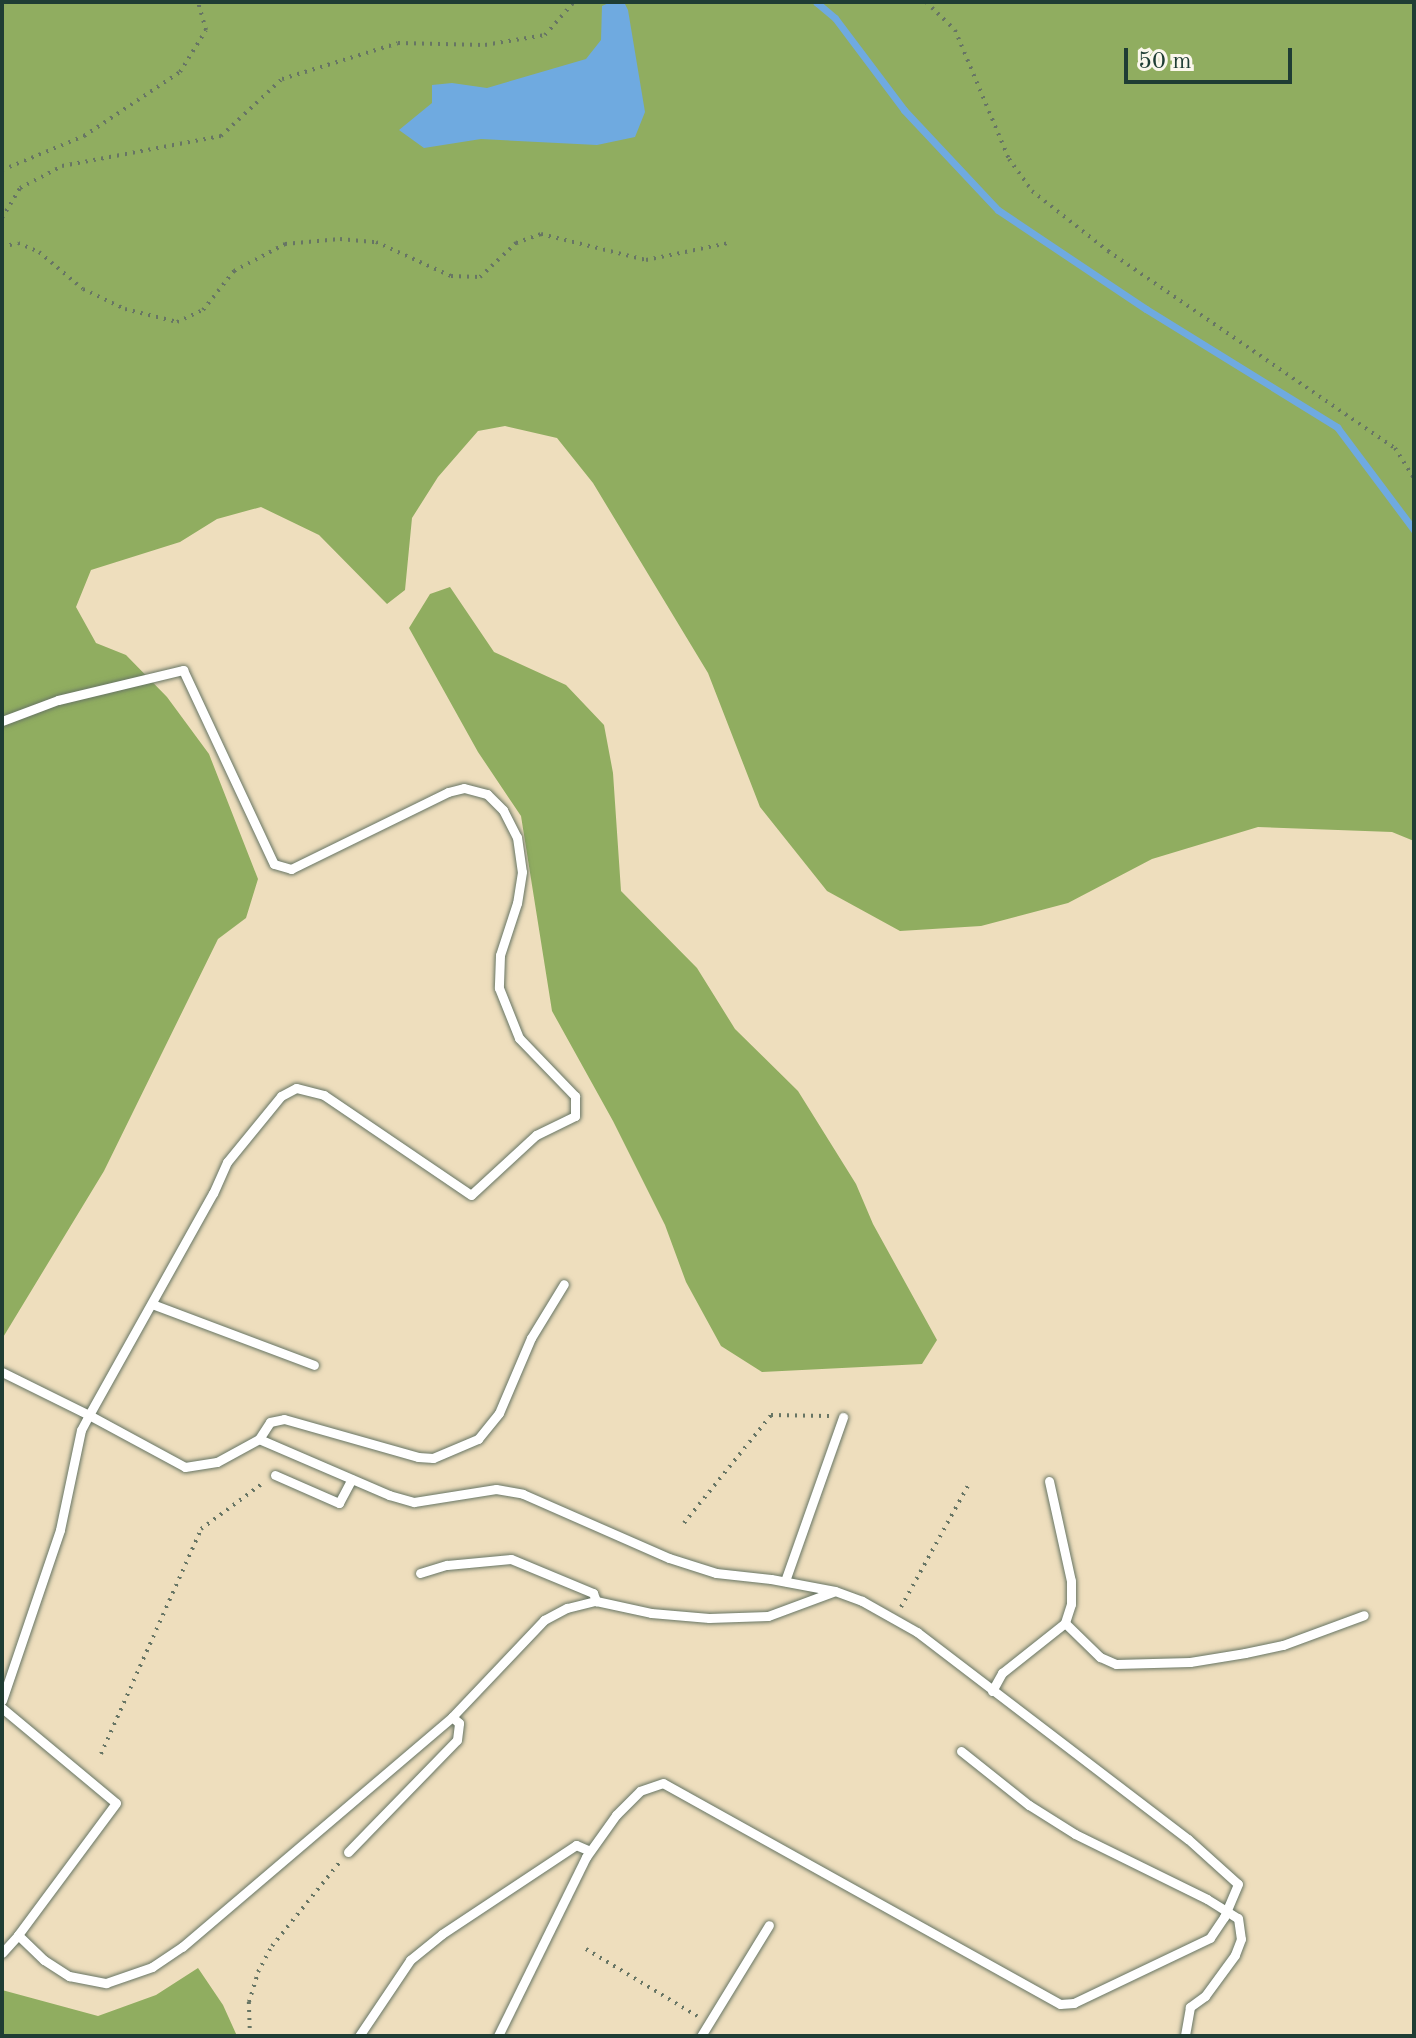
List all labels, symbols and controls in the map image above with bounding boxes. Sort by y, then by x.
scale bar [1128,32,1296,82]
text: 50 m [1138,50,1192,74]

